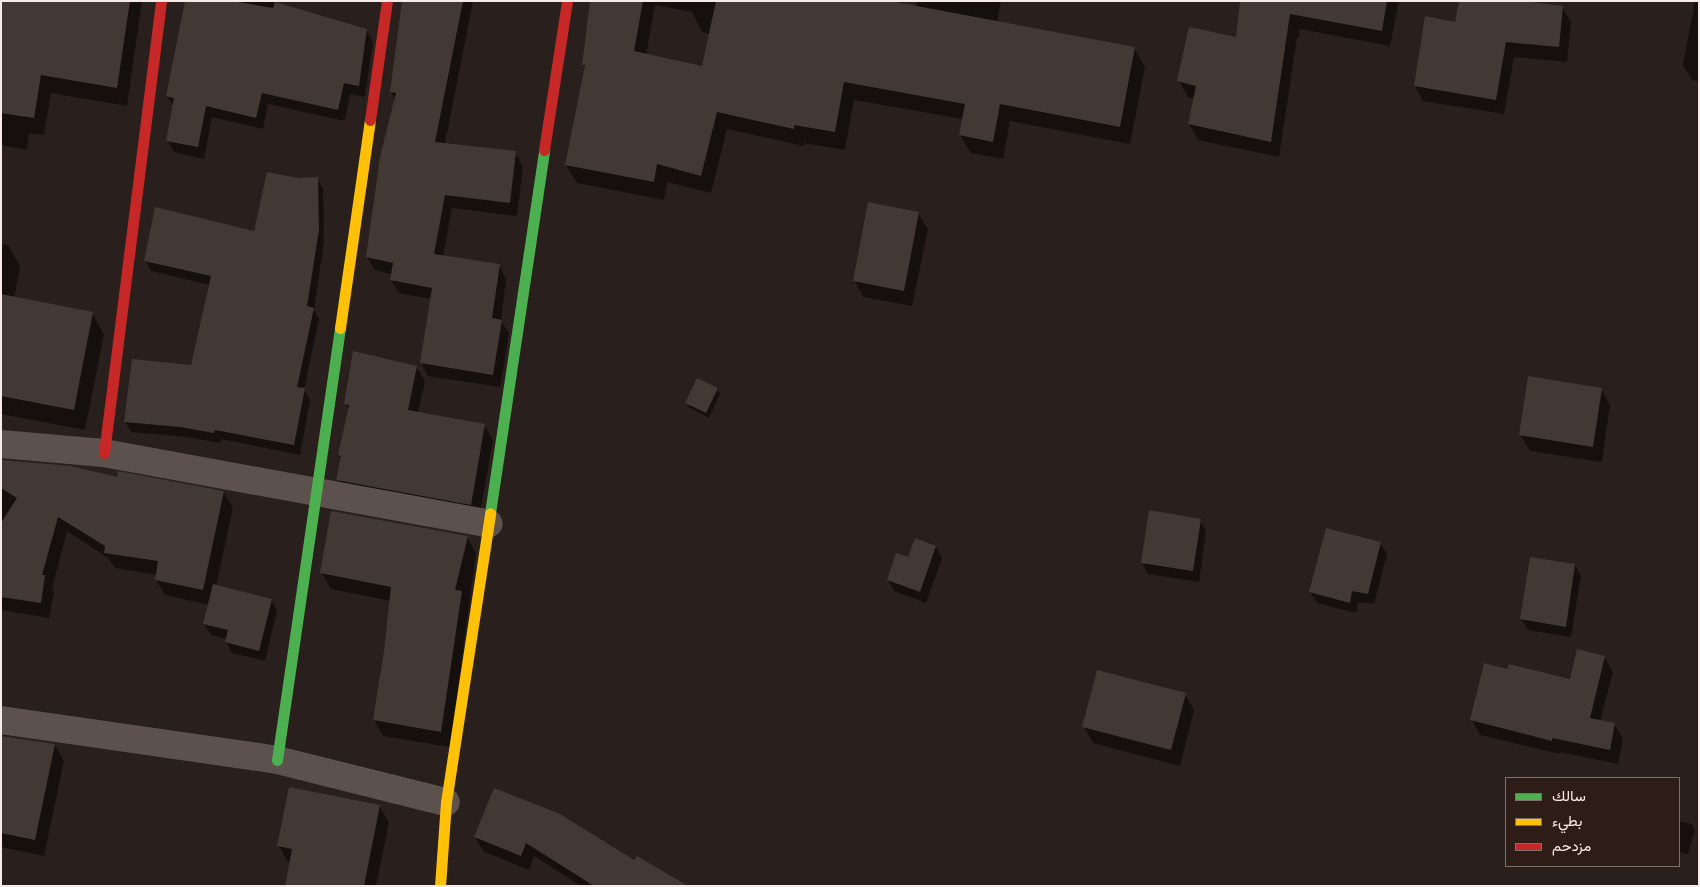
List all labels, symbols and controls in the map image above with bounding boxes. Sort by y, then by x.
legend [1505,777,1680,867]
text: سالك [1552,785,1586,806]
text: بطيء [1552,810,1582,831]
text: مزدحم [1552,835,1591,856]

